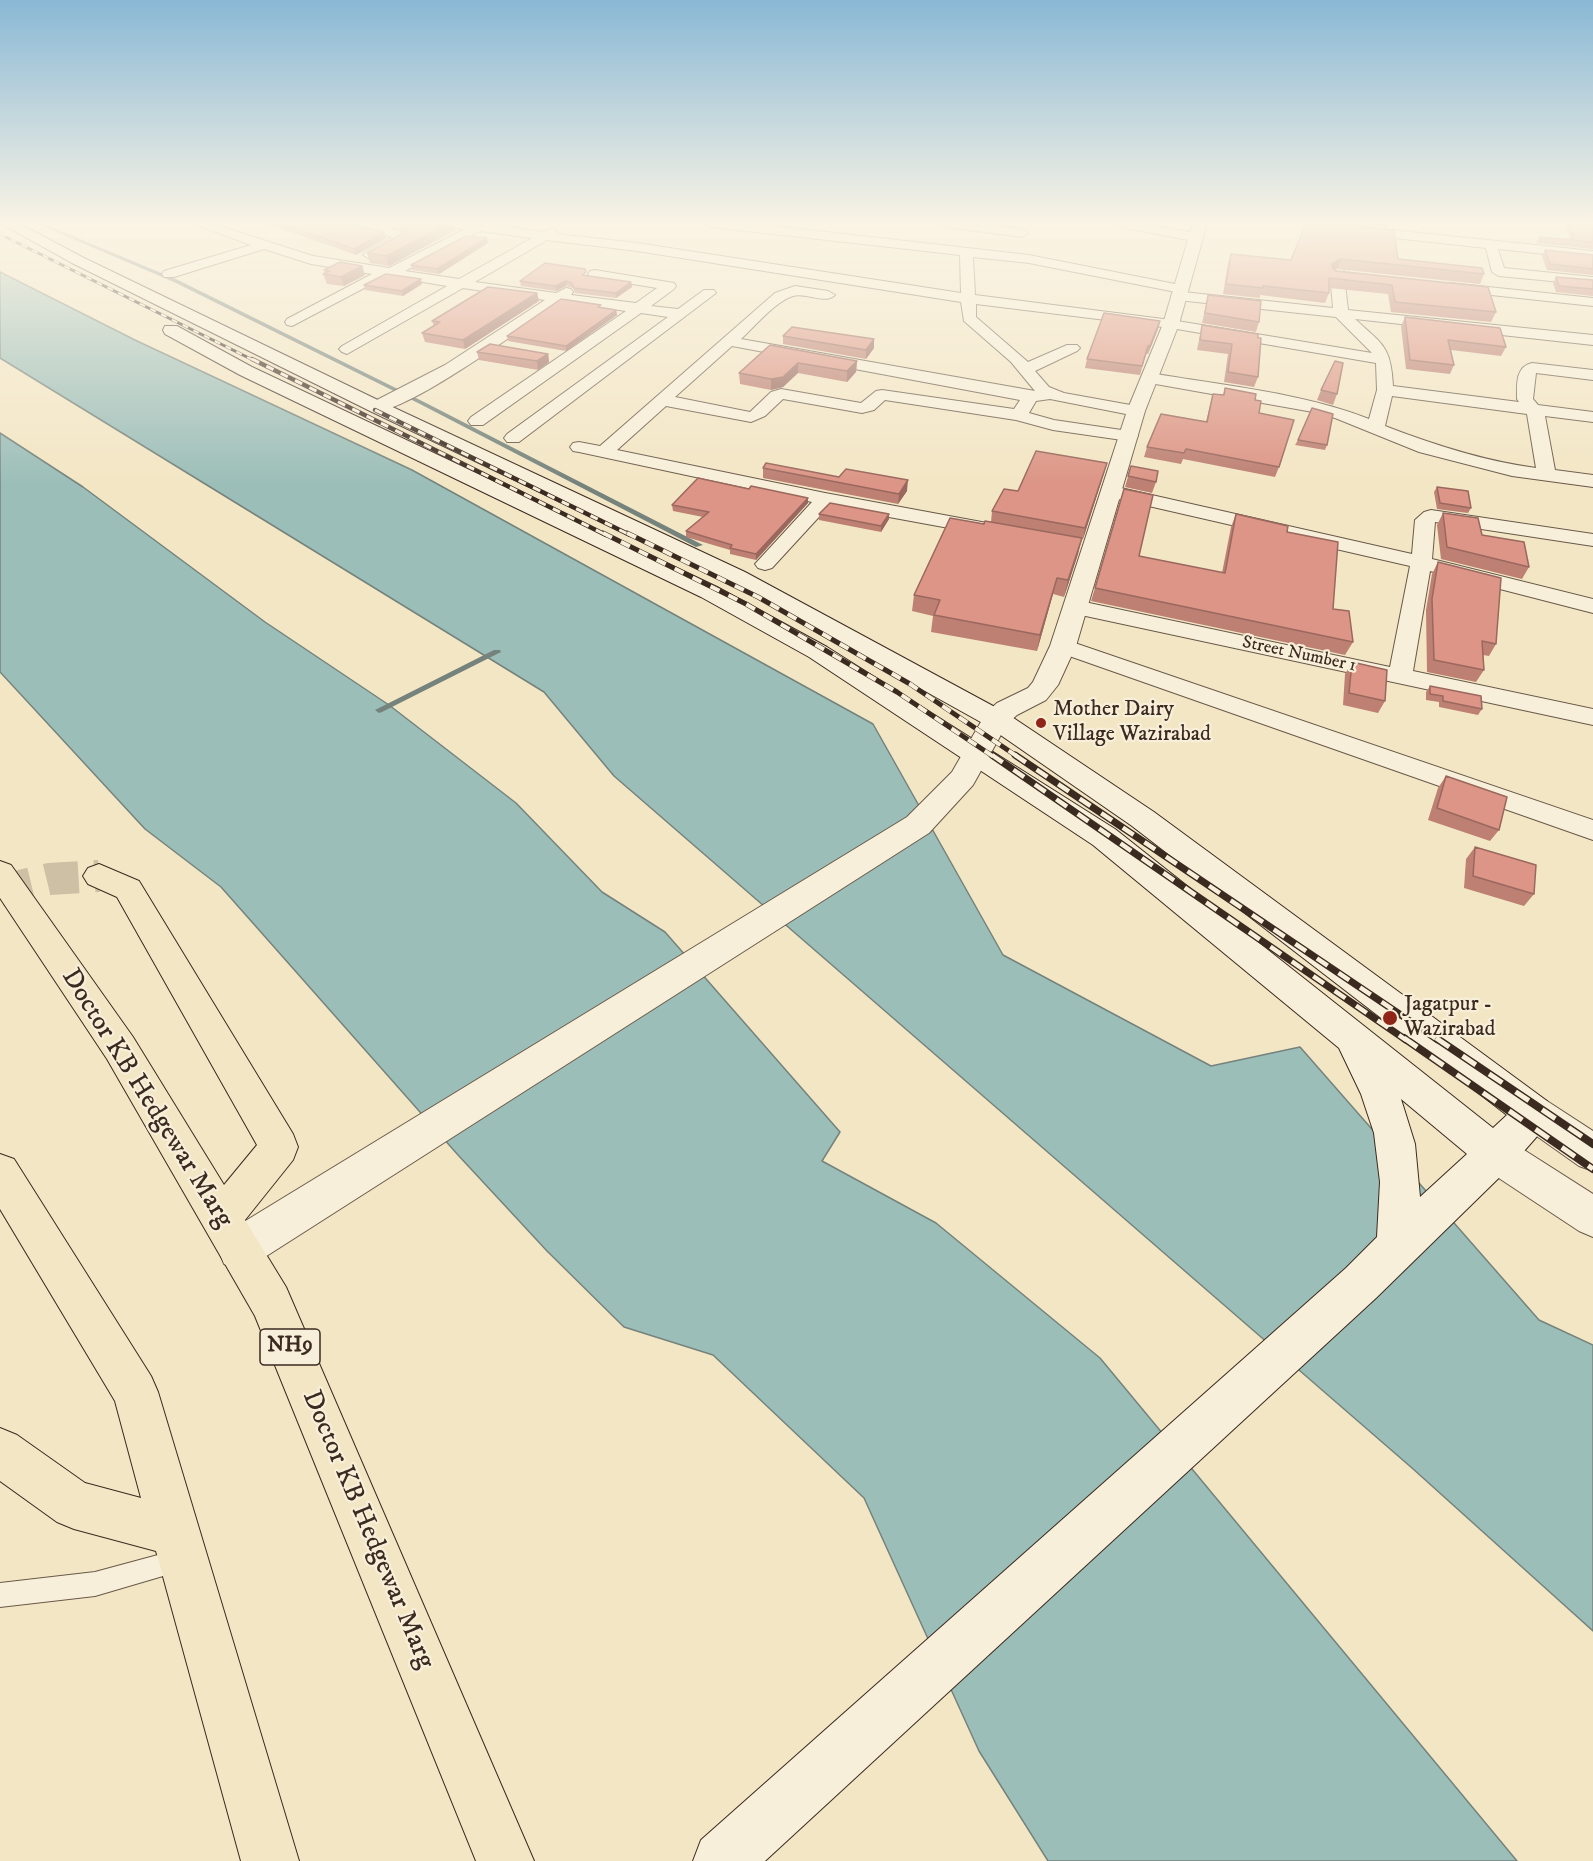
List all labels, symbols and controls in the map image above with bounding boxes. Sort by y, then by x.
street label: Street Number 1 [1240,632,1358,678]
place label: Mother Dairy Village Wazirabad [1053,697,1211,748]
marker: Mother Dairy Village Wazirabad [1034,716,1048,730]
street label: Doctor KB Hedgewar Marg [53,963,239,1235]
place label: Jagatpur - Wazirabad [1404,992,1496,1044]
marker: Jagatpur - Wazirabad [1381,1009,1399,1027]
road number: NH9 [260,1329,320,1365]
street label: Doctor KB Hedgewar Marg [294,1386,440,1674]

